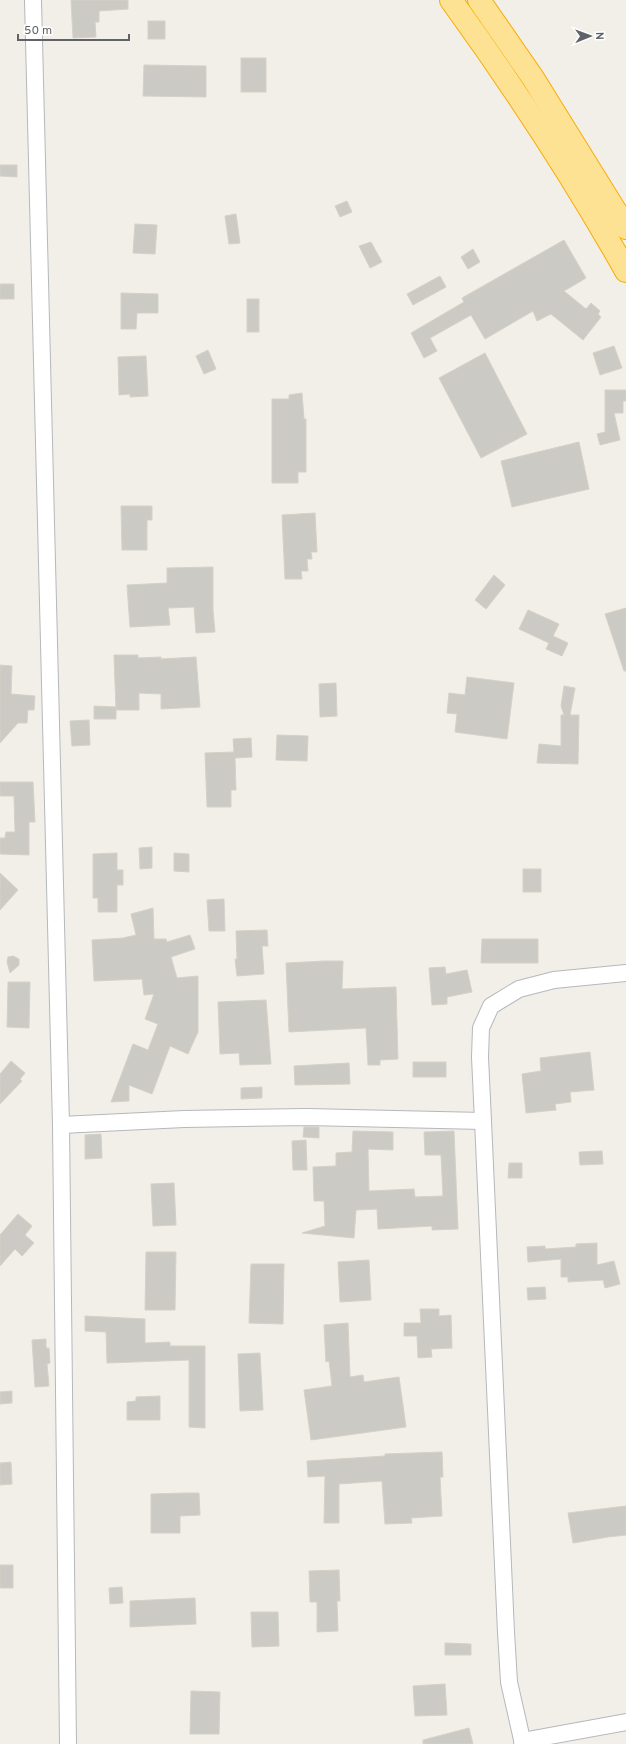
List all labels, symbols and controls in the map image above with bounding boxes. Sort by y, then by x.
scale bar [18,16,129,42]
north arrow [570,16,610,56]
text: 50 m [24,23,52,39]
text: N [592,32,606,40]

